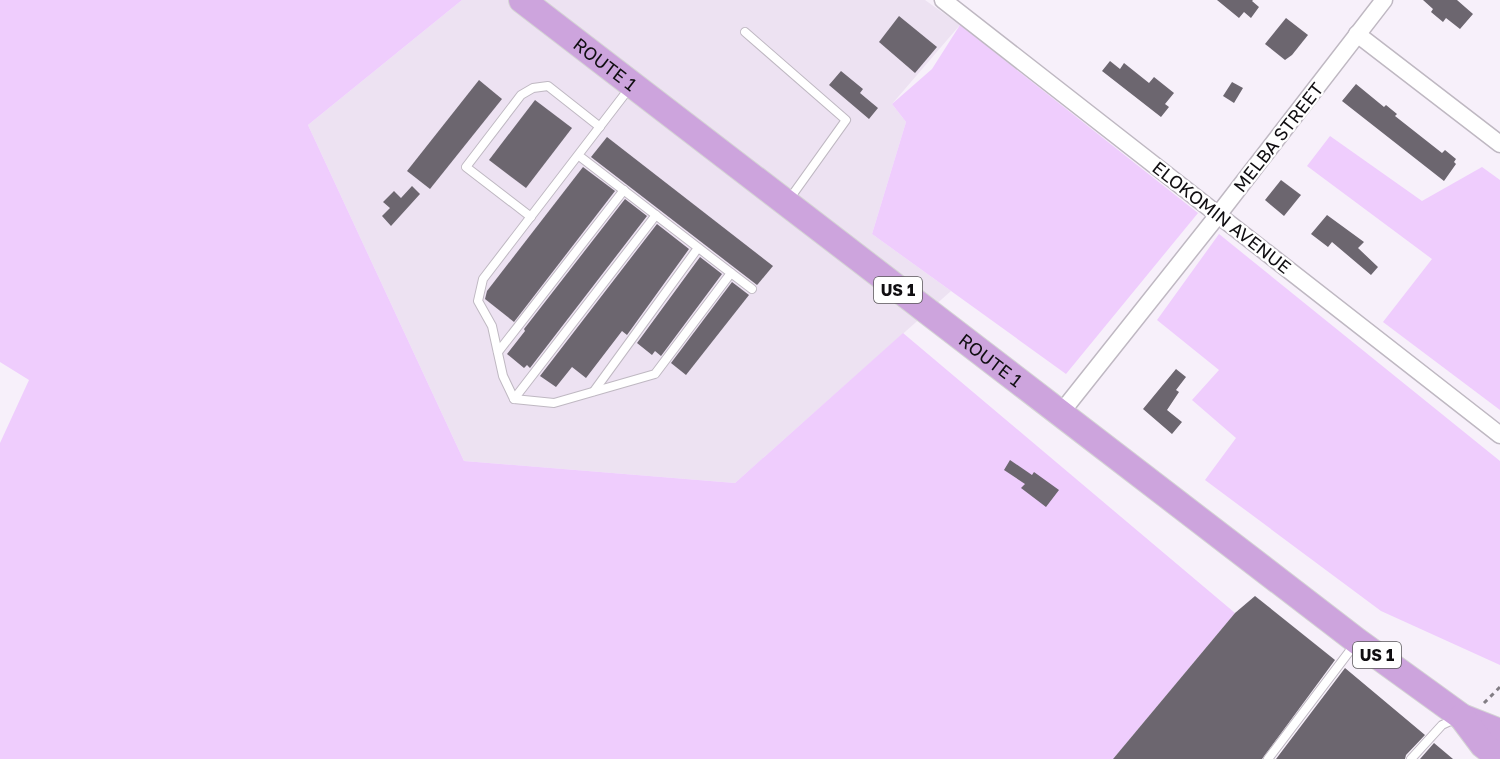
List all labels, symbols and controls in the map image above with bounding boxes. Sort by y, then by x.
street label: ROUTE 1 [569,33,642,95]
street label: MELBA STREET [1228,78,1328,196]
street label: ELOKOMIN AVENUE [1148,156,1296,278]
road number: US 1 [874,277,922,303]
street label: ROUTE 1 [955,329,1027,391]
road number: US 1 [1353,642,1401,668]

